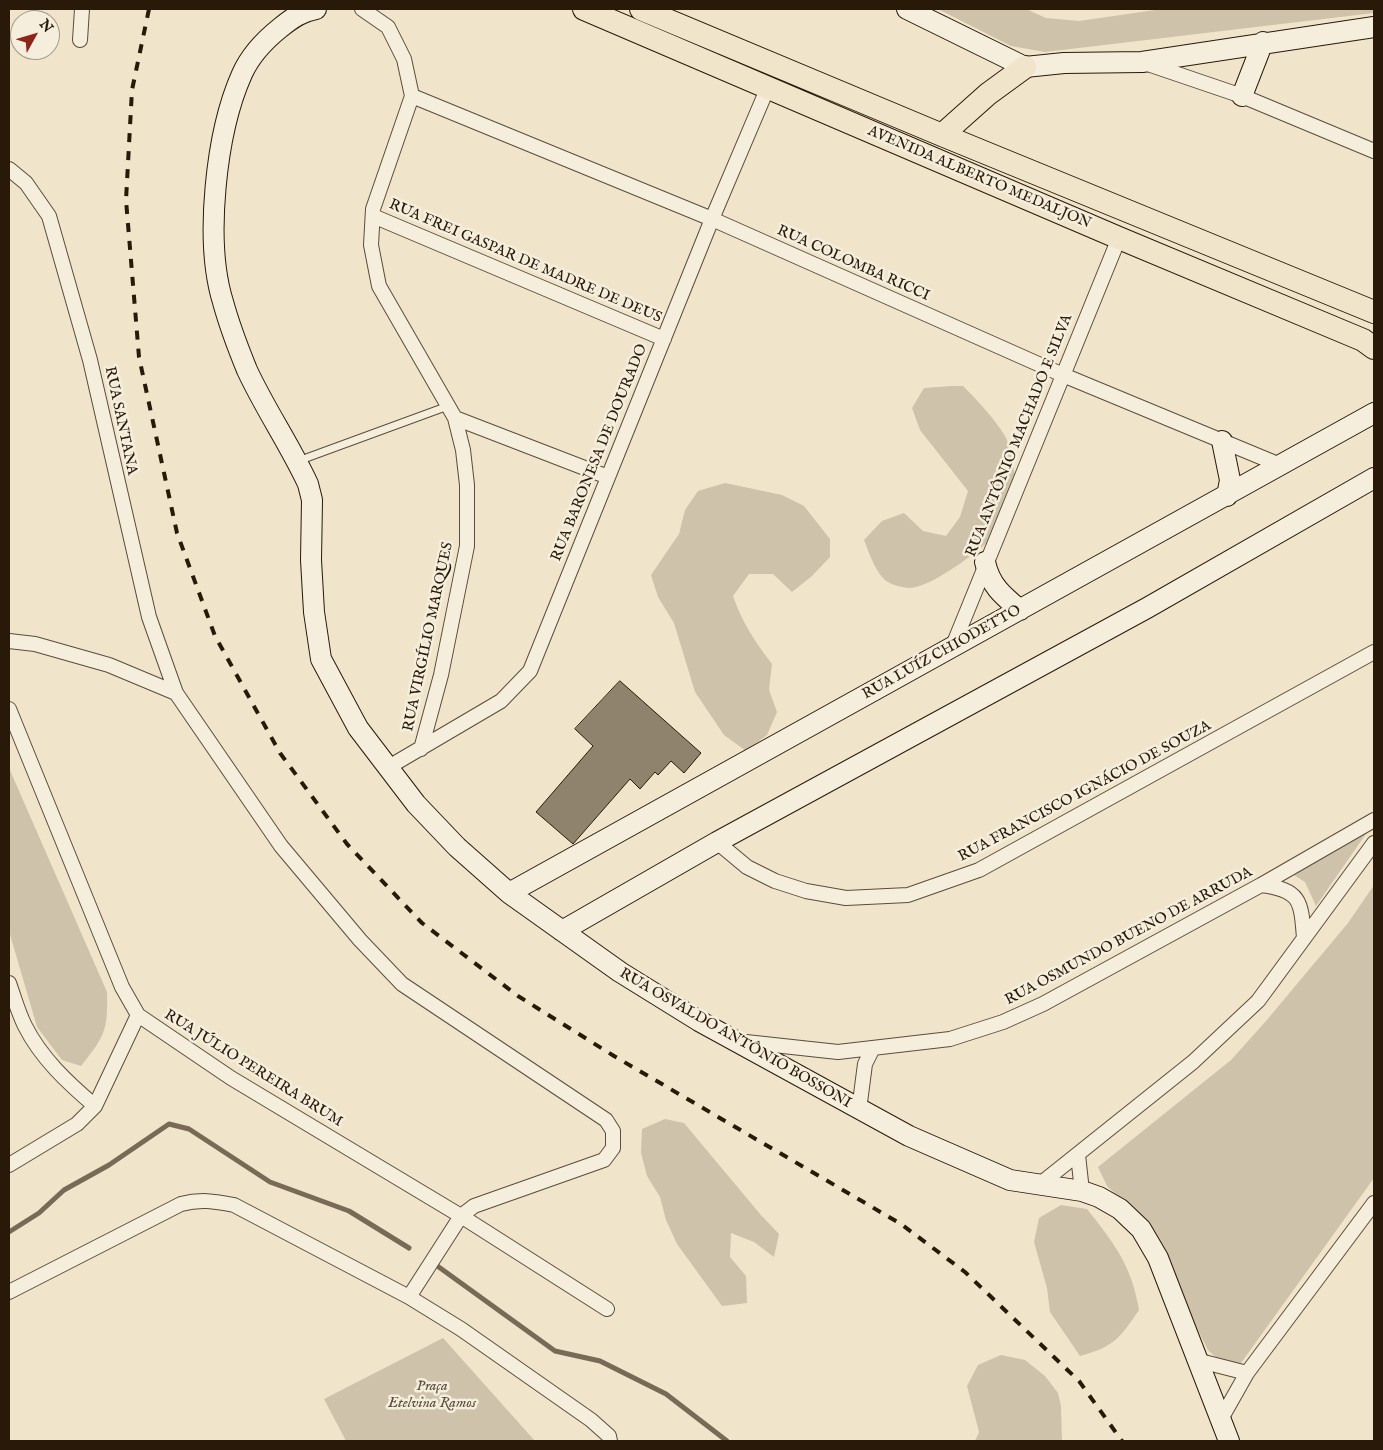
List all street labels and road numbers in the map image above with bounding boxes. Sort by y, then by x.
street label: AVENIDA ALBERTO MEDALJON [865,123,1093,233]
street label: RUA FREI GASPAR DE MADRE DE DEUS [386,196,664,328]
street label: RUA COLOMBA RICCI [774,222,932,306]
street label: RUA ANTÔNIO MACHADO E SILVA [963,312,1077,560]
street label: RUA BARONESA DE DOURADO [548,342,652,564]
street label: RUA SANTANA [100,365,140,477]
street label: RUA VIRGÍLIO MARQUES [400,541,458,733]
street label: RUA LUÍZ CHIODETTO [860,602,1024,704]
street label: RUA FRANCISCO IGNÁCIO DE SOUZA [956,717,1214,867]
street label: RUA OSMUNDO BUENO DE ARRUDA [1002,864,1256,1010]
street label: RUA OSVALDO ANTÔNIO BOSSONI [616,965,854,1113]
street label: RUA JÚLIO PEREIRA BRUM [160,1006,346,1132]

